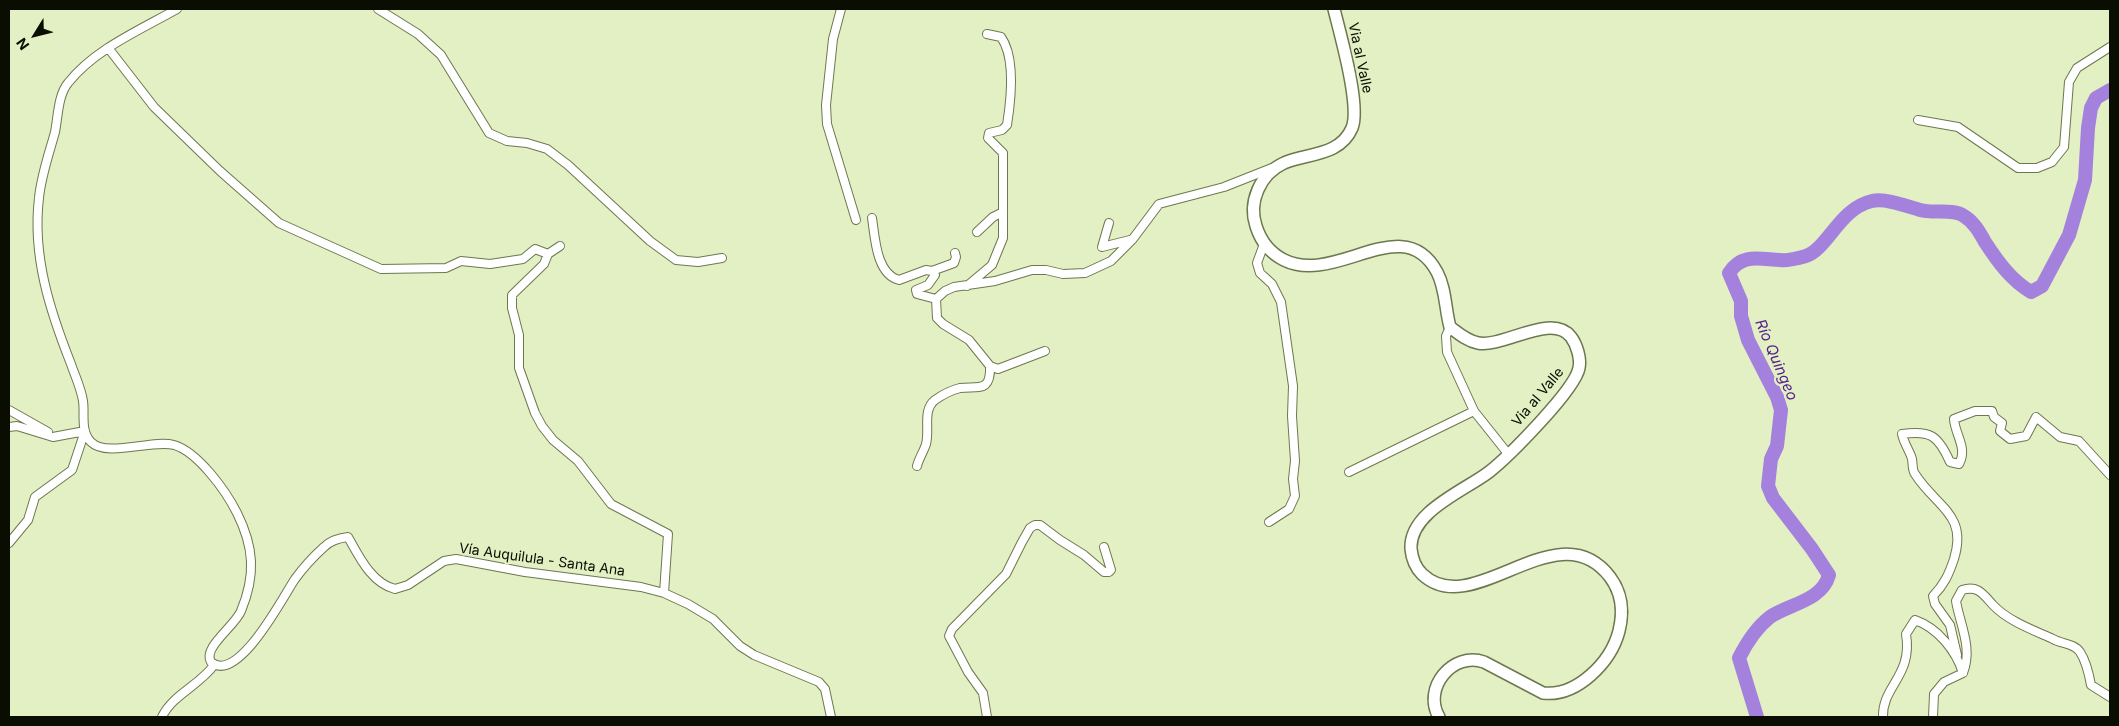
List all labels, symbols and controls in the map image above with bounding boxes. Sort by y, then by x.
north arrow [10,10,60,60]
street label: Via al Valle [1344,21,1376,95]
text: N [12,35,32,53]
water label: Río Quingeo [1751,317,1801,403]
street label: Via al Valle [1508,364,1568,430]
street label: Vía Auquilula - Santa Ana [458,540,626,580]

